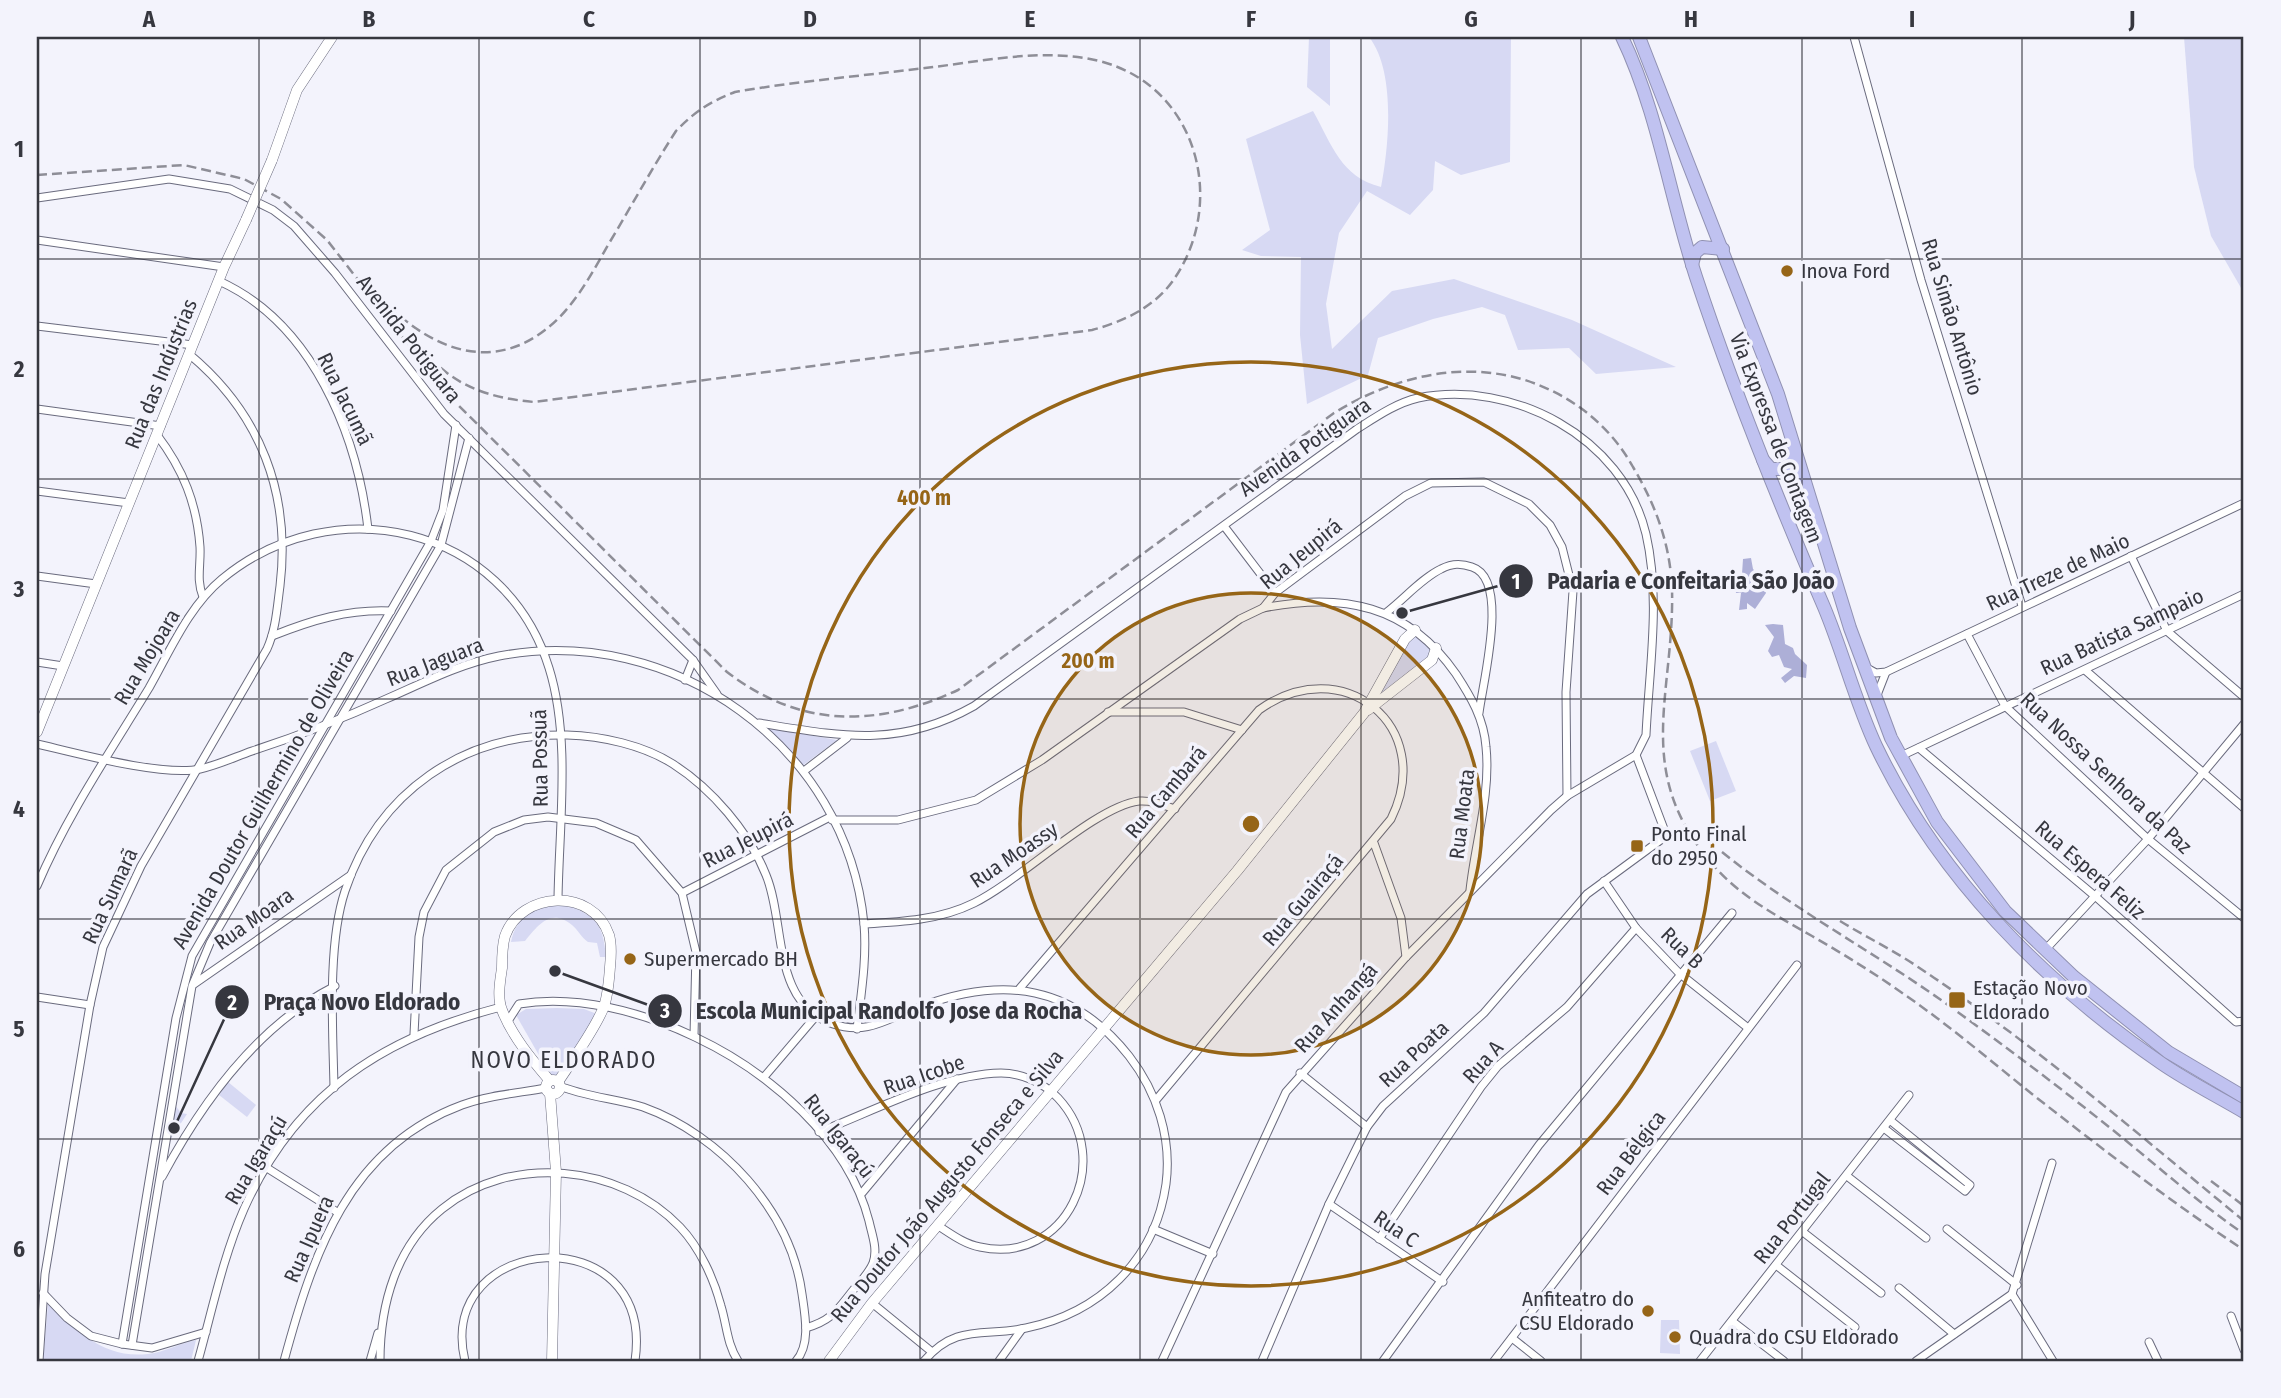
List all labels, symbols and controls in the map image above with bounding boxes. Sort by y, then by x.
text: A [142,5,156,33]
text: B [363,5,376,33]
text: C [583,5,595,33]
text: D [803,5,817,33]
text: E [1025,5,1036,33]
text: F [1246,5,1256,33]
text: G [1464,5,1478,33]
text: H [1684,5,1698,33]
text: I [1909,5,1915,33]
text: J [2128,5,2135,33]
text: 1 [14,135,24,163]
street label: Rua Simão Antônio [1916,235,1988,399]
place label: Inova Ford [1801,258,1890,284]
marker: Inova Ford [1779,263,1795,279]
street label: Avenida Potiguara [351,270,467,408]
street label: Rua das Indústrias [119,295,203,453]
street label: Via Expressa de Contagem [1724,329,1828,547]
street label: Rua Jacumã [311,348,379,450]
text: 2 [13,355,25,383]
street label: Avenida Potiguara [1234,392,1376,502]
text: 400 m [897,485,951,511]
street label: Rua Jeupirá [1255,513,1347,595]
street label: Rua Treze de Maio [1982,527,2134,617]
callout: Padaria e Confeitaria São João [1498,559,1849,603]
text: Padaria e Confeitaria São João [1547,567,1835,595]
text: 1 [1512,569,1520,595]
text: 3 [13,575,25,603]
street label: Rua Batista Sampaio [2036,583,2208,681]
street label: Rua Mojoara [108,604,186,710]
street label: Rua Jaguara [383,632,487,692]
street label: Avenida Doutor Guilhermino de Oliveira [166,645,360,953]
text: 200 m [1060,648,1115,674]
street label: Rua Nossa Senhora da Paz [2015,687,2197,859]
street label: Rua Possuã [526,709,554,807]
street label: Rua Cambará [1120,740,1212,844]
street label: Rua Moata [1444,767,1480,861]
text: 4 [13,795,25,823]
street label: Rua Jeupirá [698,806,798,874]
centre of rings [1239,812,1263,836]
street label: Rua Espera Feliz [2029,815,2151,925]
street label: Rua Moassy [965,816,1063,894]
place label: Ponto Final do 2950 [1651,821,1747,871]
marker: Ponto Final do 2950 [1629,838,1645,854]
street label: Rua Sumarã [77,844,143,948]
street label: Rua Guairaçá [1257,849,1349,951]
street label: Rua Moara [209,882,299,956]
street label: Rua B [1655,922,1709,974]
place label: Supermercado BH [644,946,798,972]
marker: Supermercado BH [622,951,638,967]
street label: Rua Anhangá [1289,958,1383,1058]
place label: Estação Novo Eldorado [1973,975,2088,1025]
callout: Praça Novo Eldorado [215,980,474,1024]
text: Praça Novo Eldorado [264,988,460,1016]
callout: Escola Municipal Randolfo Jose da Rocha [647,989,1097,1033]
text: 2 [226,990,237,1016]
marker: Estação Novo Eldorado [1947,990,1967,1010]
text: Escola Municipal Randolfo Jose da Rocha [696,997,1082,1025]
text: 3 [659,998,670,1024]
text: 5 [13,1015,25,1043]
street label: Rua Poata [1374,1015,1454,1093]
street label: Rua A [1457,1035,1509,1089]
street label: Rua Doutor João Augusto Fonseca e Silva [825,1044,1069,1328]
district label: NOVO ELDORADO [471,1046,657,1074]
street label: Rua Icobe [880,1049,968,1101]
street label: Rua Igaraçú [798,1089,880,1183]
street label: Rua Bélgica [1591,1106,1671,1200]
street label: Rua Igaraçú [219,1111,293,1209]
street label: Rua Portugal [1748,1167,1836,1269]
street label: Rua Ipuera [278,1191,340,1287]
street label: Rua C [1369,1205,1424,1253]
text: 6 [13,1235,25,1263]
place label: Anfiteatro do CSU Eldorado [1519,1286,1634,1336]
marker: Anfiteatro do CSU Eldorado [1640,1303,1656,1319]
place label: Quadra do CSU Eldorado [1689,1324,1899,1350]
marker: Quadra do CSU Eldorado [1667,1329,1683,1345]

